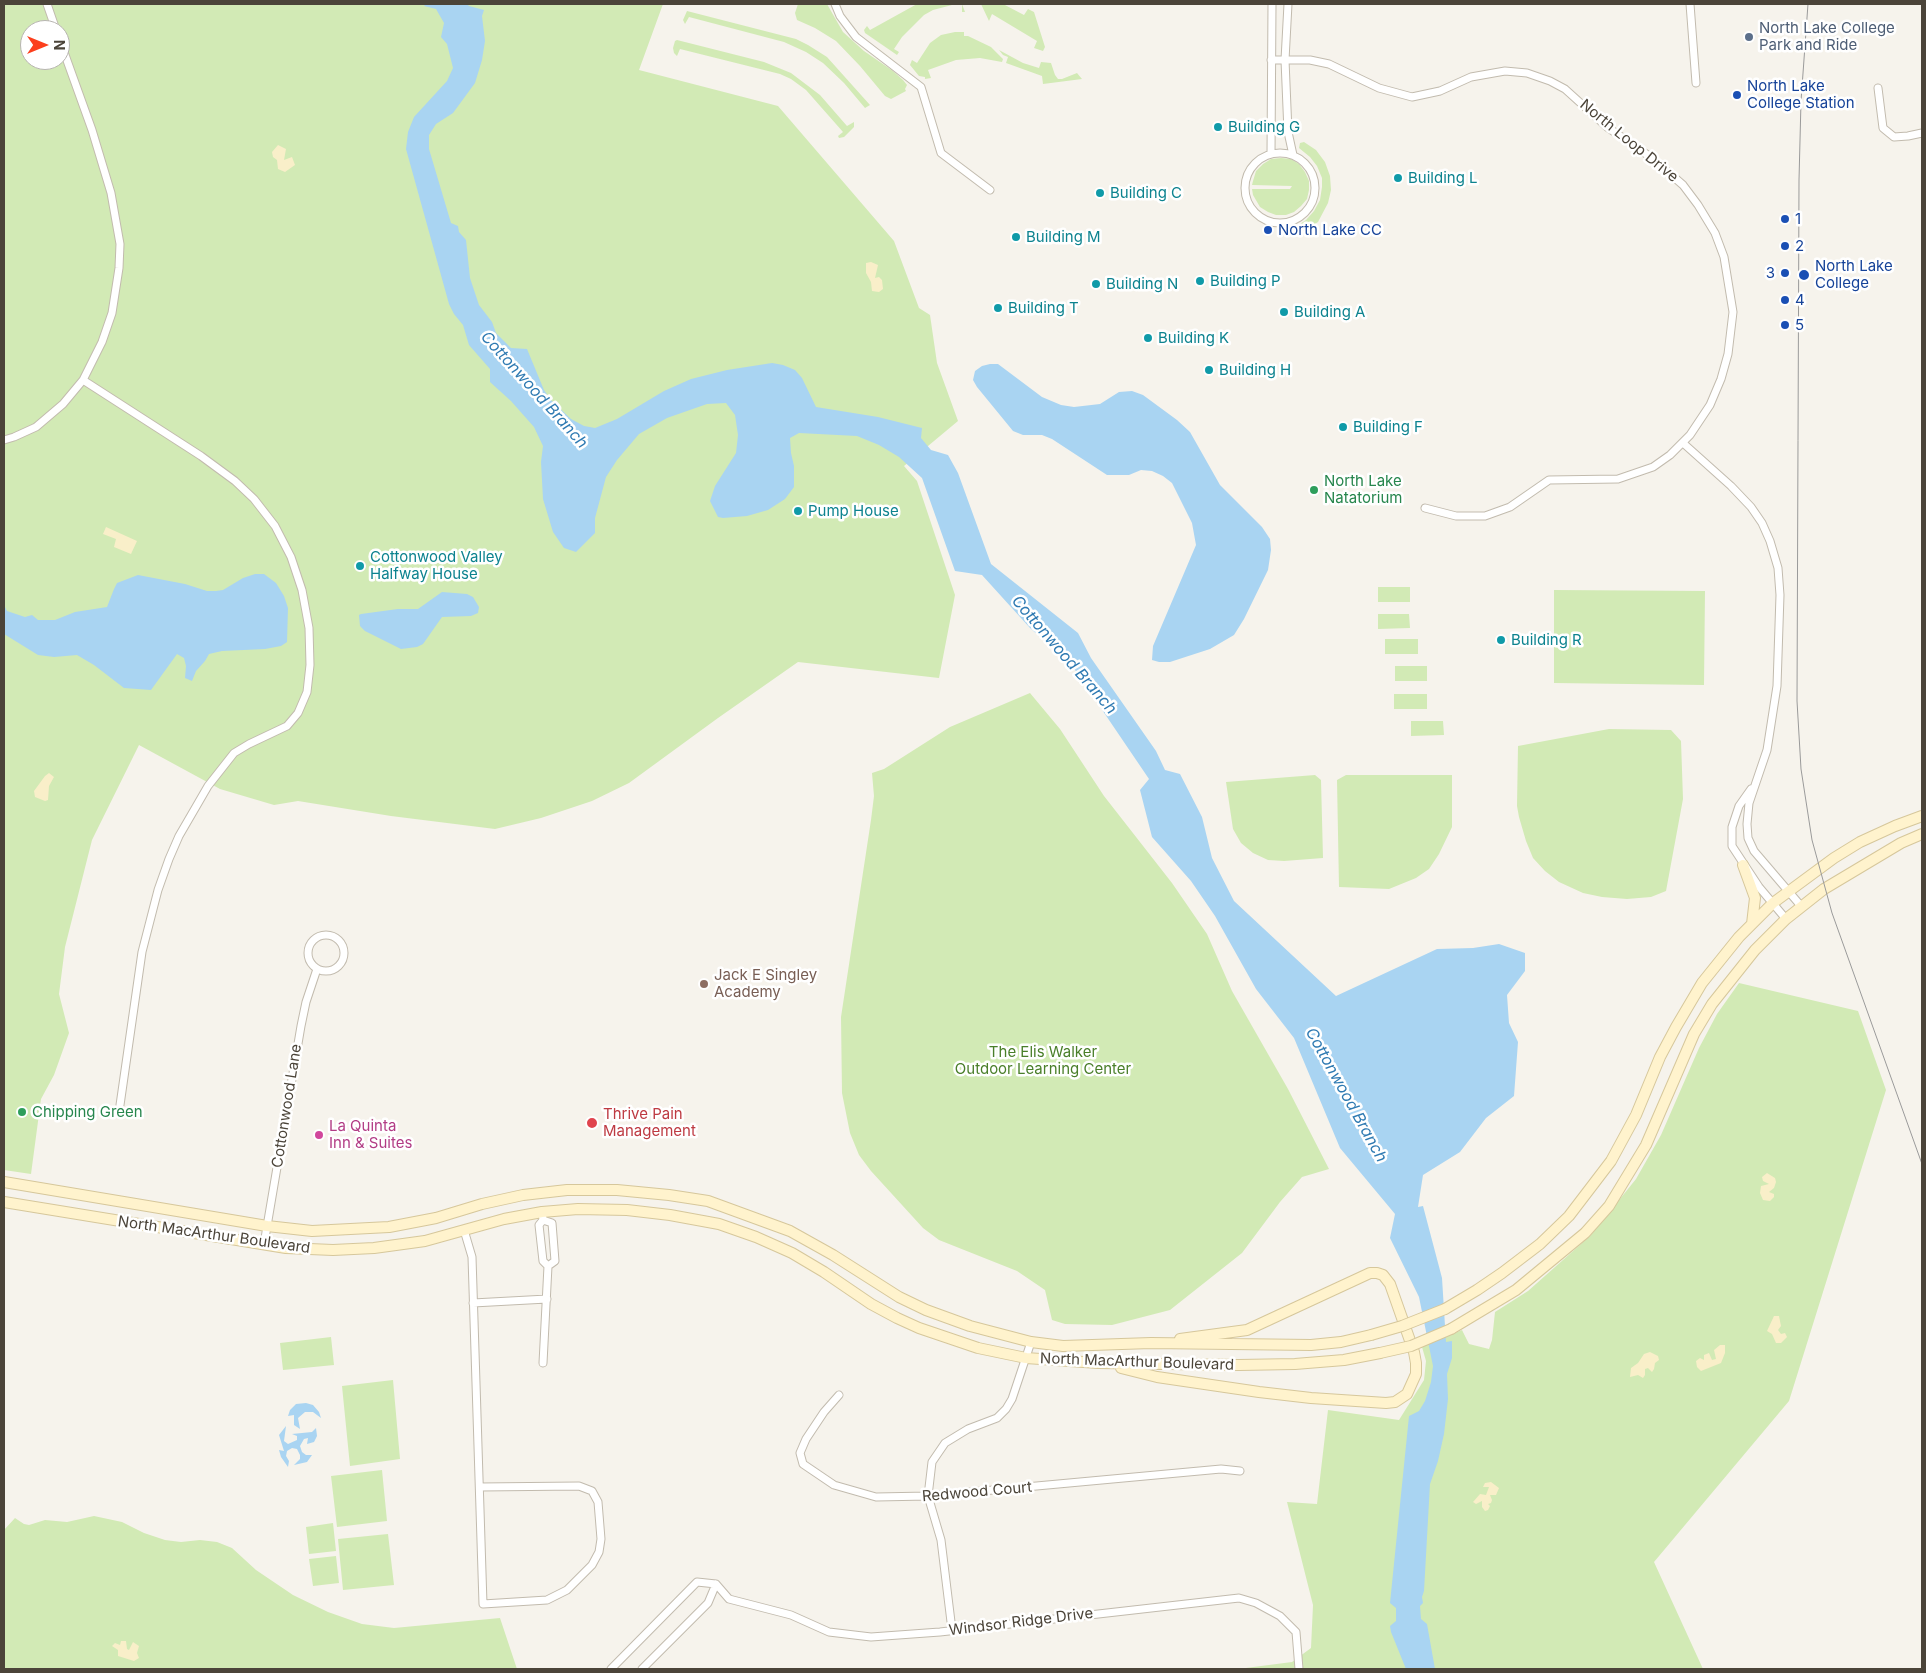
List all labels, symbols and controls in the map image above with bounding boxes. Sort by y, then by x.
place label: North Lake College Park and Ride [1759,19,1895,54]
north arrow [20,20,70,70]
marker: North Lake College Park and Ride [1743,31,1755,43]
text: N [51,40,68,50]
place label: North Lake College Station [1747,77,1855,112]
marker: North Lake College Station [1731,89,1743,101]
street label: North Loop Drive [1576,96,1682,186]
place label: Building G [1228,118,1300,136]
marker: Building G [1212,121,1224,133]
place label: Building L [1408,169,1478,187]
marker: Building L [1392,172,1404,184]
place label: Building C [1110,184,1182,202]
marker: Building C [1094,187,1106,199]
place label: 1 [1795,210,1801,228]
marker: 1 [1779,213,1791,225]
place label: North Lake CC [1278,221,1382,239]
marker: North Lake CC [1262,224,1274,236]
place label: Building M [1026,228,1101,246]
marker: Building M [1010,231,1022,243]
place label: 2 [1795,237,1804,255]
marker: 2 [1779,240,1791,252]
place label: North Lake College [1815,257,1893,292]
place label: 3 [1766,264,1775,282]
marker: 3 [1779,267,1791,279]
marker: North Lake College [1797,268,1811,282]
place label: Building P [1210,272,1281,290]
place label: Building N [1106,275,1178,293]
marker: Building P [1194,275,1206,287]
marker: Building N [1090,278,1102,290]
place label: 4 [1795,291,1805,309]
marker: 4 [1779,294,1791,306]
place label: Building T [1008,299,1079,317]
marker: Building T [992,302,1004,314]
place label: Building A [1294,303,1365,321]
marker: Building A [1278,306,1290,318]
place label: 5 [1795,316,1804,334]
marker: 5 [1779,319,1791,331]
water label: Cottonwood Branch [476,328,592,452]
place label: Building K [1158,329,1229,347]
marker: Building K [1142,332,1154,344]
place label: Building H [1219,361,1291,379]
marker: Building H [1203,364,1215,376]
place label: Building F [1353,418,1423,436]
marker: Building F [1337,421,1349,433]
place label: North Lake Natatorium [1324,472,1402,507]
marker: North Lake Natatorium [1308,484,1320,496]
place label: Pump House [808,502,899,520]
marker: Pump House [792,505,804,517]
place label: Cottonwood Valley Halfway House [370,548,503,583]
marker: Cottonwood Valley Halfway House [354,560,366,572]
water label: Cottonwood Branch [1007,592,1121,718]
place label: Building R [1511,631,1582,649]
marker: Building R [1495,634,1507,646]
place label: Jack E Singley Academy [714,966,817,1001]
marker: Jack E Singley Academy [698,978,710,990]
water label: Cottonwood Branch [1301,1024,1391,1166]
street label: Cottonwood Lane [268,1043,306,1169]
park label: The Elis Walker Outdoor Learning Center [955,1043,1131,1078]
place label: Chipping Green [32,1103,143,1121]
place label: Thrive Pain Management [603,1105,696,1140]
marker: Chipping Green [16,1106,28,1118]
marker: Thrive Pain Management [585,1116,599,1130]
place label: La Quinta Inn & Suites [329,1117,412,1152]
marker: La Quinta Inn & Suites [313,1129,325,1141]
street label: North MacArthur Boulevard [117,1213,311,1257]
street label: North MacArthur Boulevard [1040,1350,1234,1374]
street label: Redwood Court [921,1478,1033,1506]
street label: Windsor Ridge Drive [948,1604,1094,1640]

